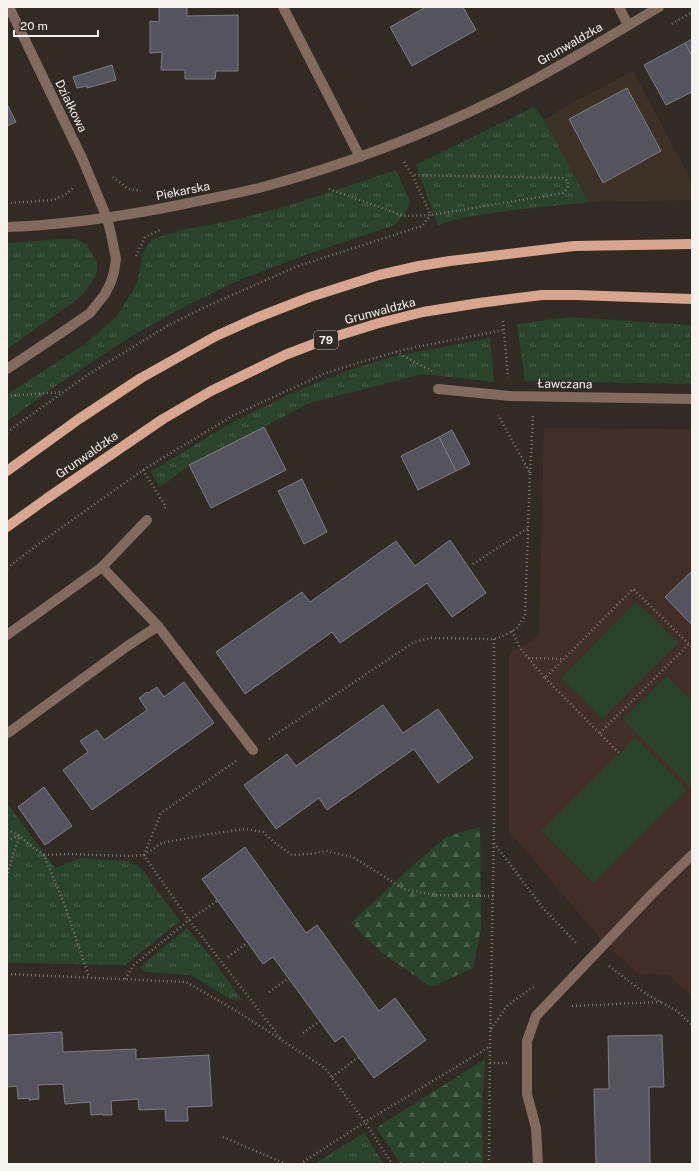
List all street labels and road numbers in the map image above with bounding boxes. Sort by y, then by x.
street label: Grunwaldzka [535,20,605,68]
street label: Działkowa [52,77,90,135]
street label: Piekarska [155,179,211,203]
street label: Grunwaldzka [343,295,417,327]
road number: 79 [314,331,338,349]
street label: Ławczana [537,377,593,391]
street label: Grunwaldzka [53,428,121,482]

